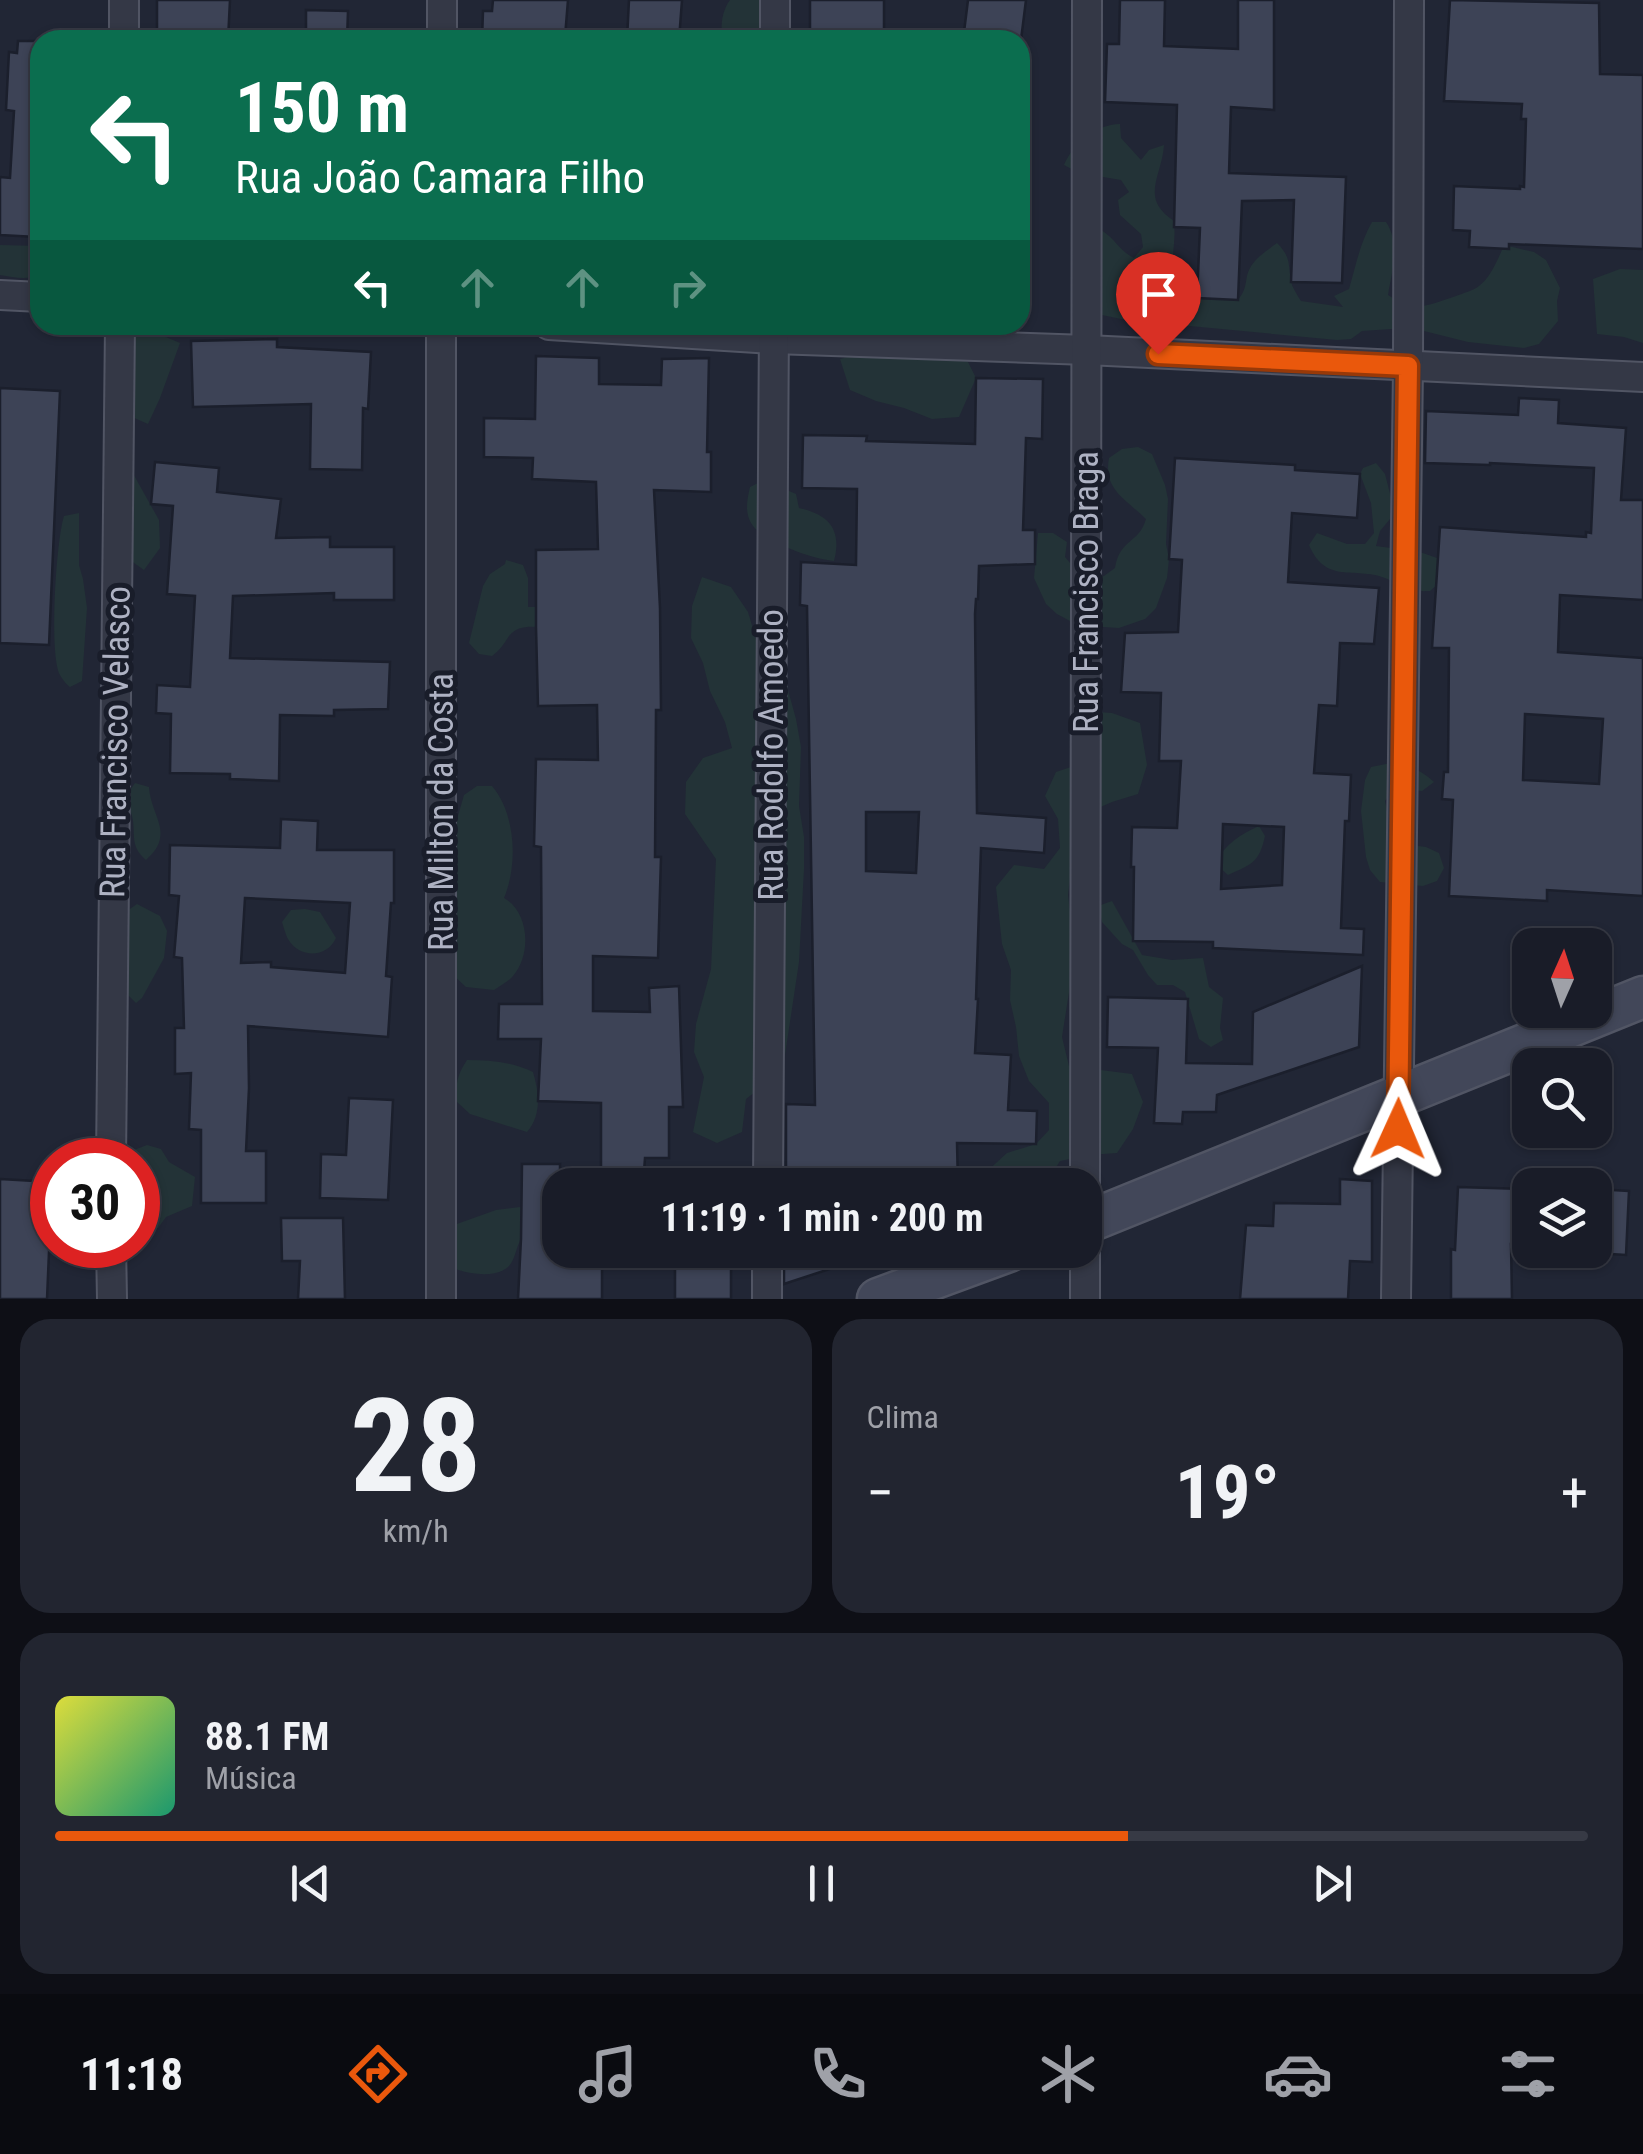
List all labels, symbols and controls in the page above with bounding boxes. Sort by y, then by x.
text: 150 m [235,67,409,149]
icon: left [70,70,200,200]
text: Rua João Camara Filho [235,151,645,204]
pin [1116,252,1201,355]
icon: left [345,260,400,315]
icon: ahead [450,260,505,315]
icon: ahead [555,260,610,315]
icon: right [660,260,715,315]
icon: arrive [1131,267,1186,322]
street label: Rua Francisco Braga [1066,451,1107,733]
street label: Rua Francisco Velasco [92,586,139,898]
street label: Rua Rodolfo Amoedo [751,609,792,901]
street label: Rua Milton da Costa [421,673,462,951]
north arrow [1512,928,1612,1028]
map controls [1512,928,1612,1268]
button: search [1512,1048,1612,1148]
position arrow [1346,1077,1450,1181]
speed limit sign: 30 [30,1138,160,1268]
button: layers [1512,1168,1612,1268]
text: 11:19 · 1 min · 200 m [661,1196,983,1240]
text: 28 [350,1370,481,1523]
text: Clima [867,1398,939,1436]
text: 19° [1175,1448,1280,1536]
text: − [867,1461,894,1525]
text: + [1561,1461,1588,1525]
text: km/h [383,1512,449,1550]
text: 88.1 FM [205,1715,329,1759]
text: Música [205,1759,297,1797]
icon: previous [283,1856,338,1911]
icon: pause [794,1856,849,1911]
icon: next [1305,1856,1360,1911]
icon: directions [343,2039,413,2109]
icon: music [573,2039,643,2109]
icon: phone [803,2039,873,2109]
icon: climate [1033,2039,1103,2109]
icon: car [1263,2039,1333,2109]
icon: filters [1493,2039,1563,2109]
text: 11:18 [80,2048,183,2101]

